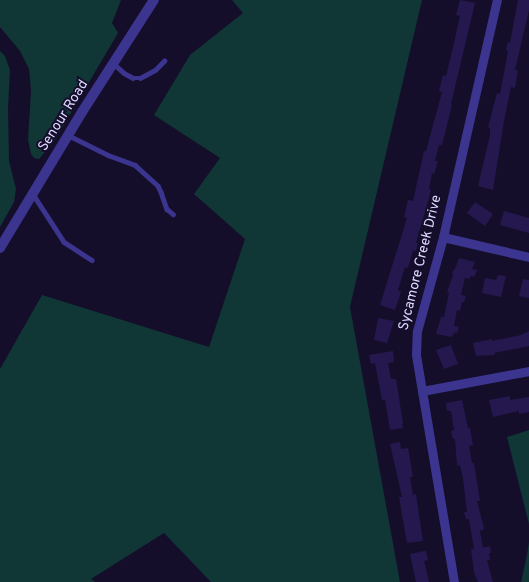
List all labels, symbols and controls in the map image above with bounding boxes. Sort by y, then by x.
street label: Senour Road [35,77,93,155]
street label: Sycamore Creek Drive [396,194,446,332]

